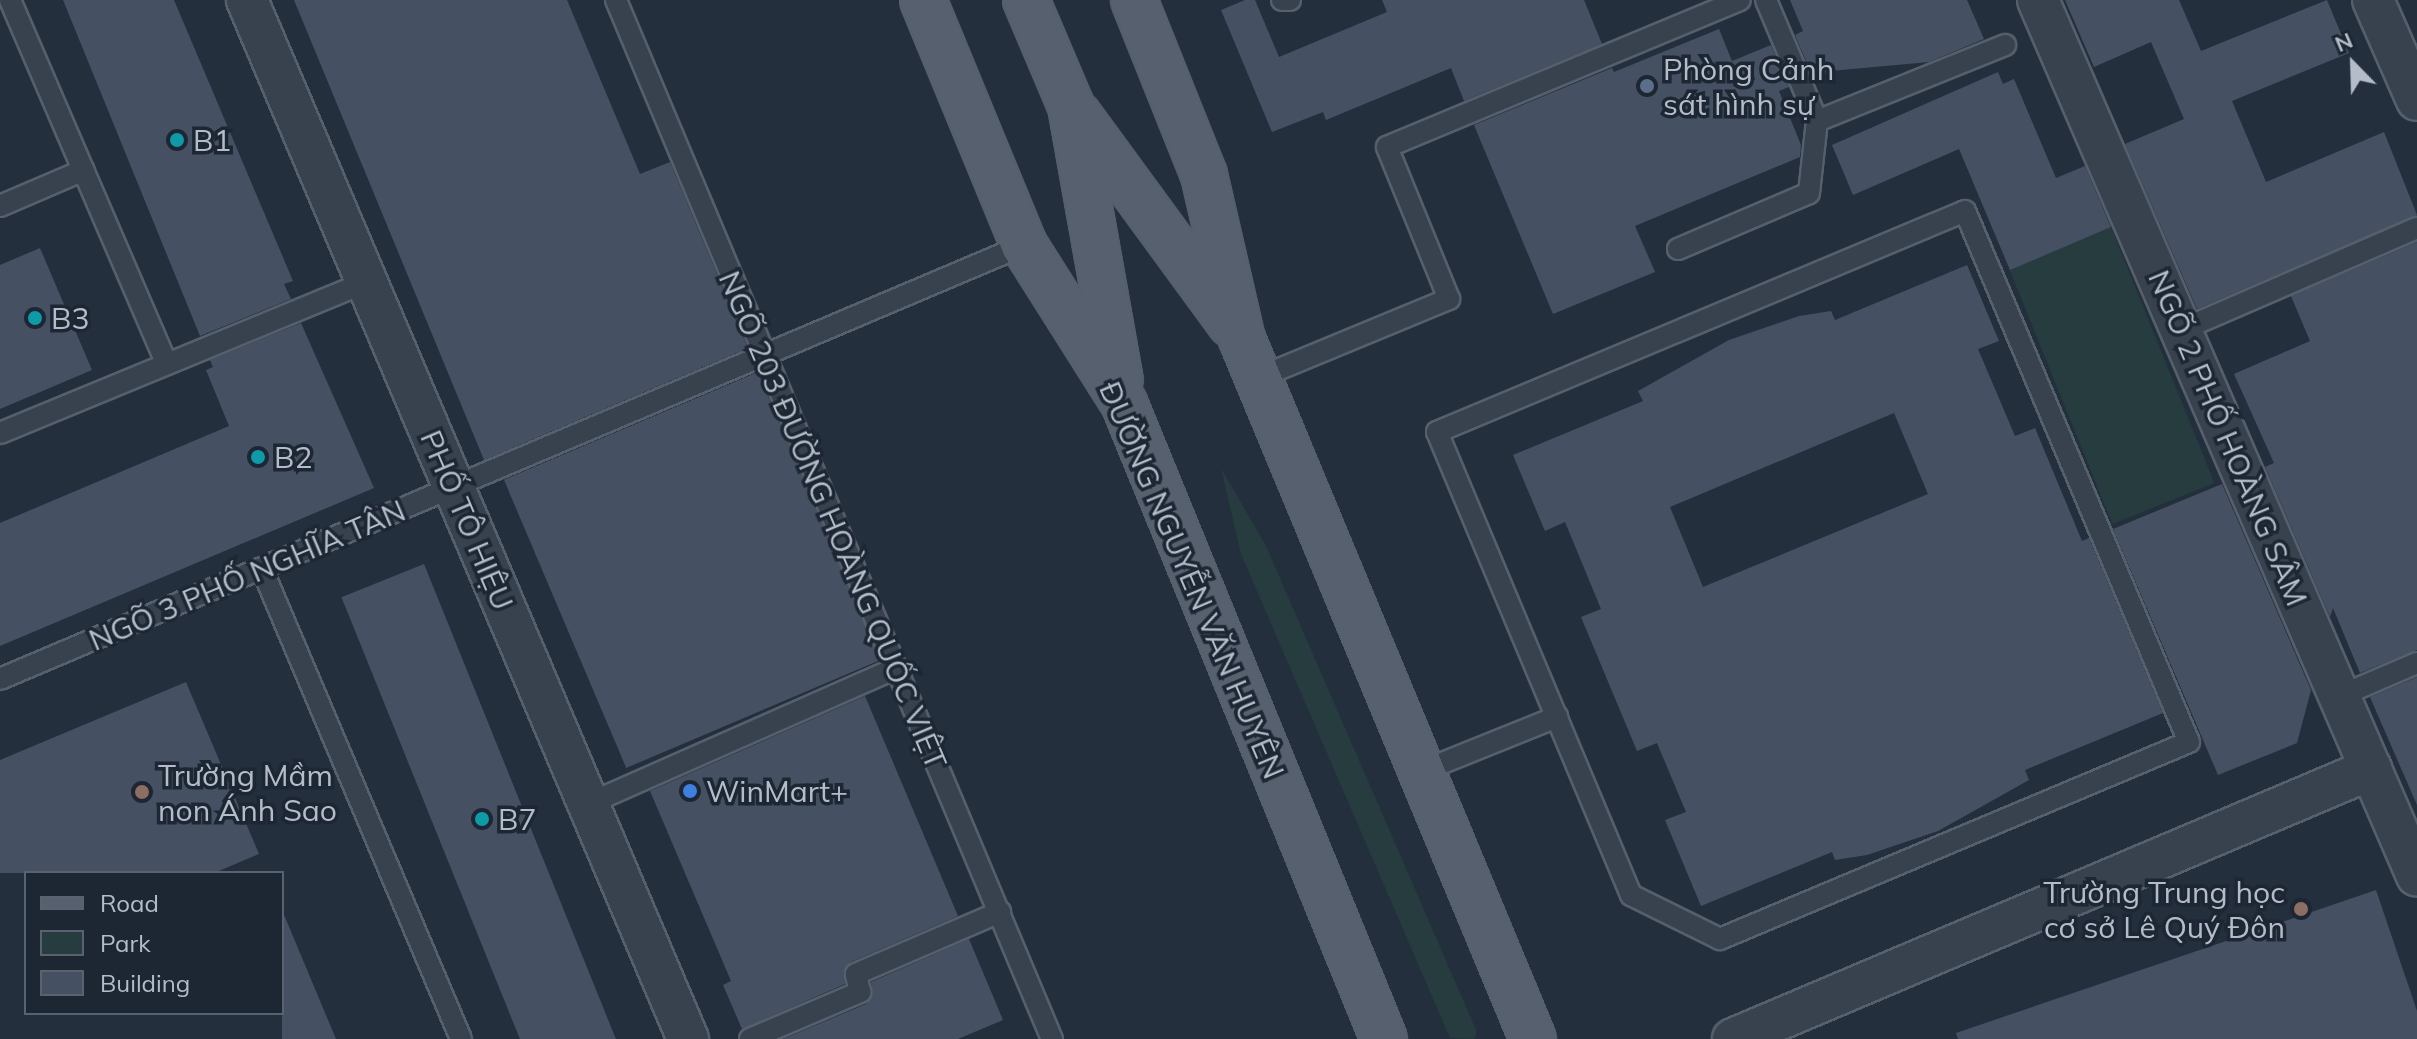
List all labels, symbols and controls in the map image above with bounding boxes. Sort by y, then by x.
north arrow [2313,24,2393,104]
text: N [2331,26,2357,58]
place label: Phòng Cảnh sát hình sự [1663,51,1834,122]
marker: Phòng Cảnh sát hình sự [1638,77,1656,95]
place label: B1 [193,122,231,158]
marker: B1 [168,131,186,149]
street label: NGÕ 2 PHỐ HOÀNG SÂM [2141,265,2315,611]
street label: NGÕ 203 ĐƯỜNG HOÀNG QUỐC VIỆT [711,266,955,774]
place label: B3 [51,300,89,336]
marker: B3 [26,309,44,327]
street label: ĐƯỜNG NGUYỄN VĂN HUYÊN [1092,376,1292,784]
street label: PHỐ TÔ HIỆU [413,425,521,615]
place label: B2 [274,439,312,475]
marker: B2 [249,448,267,466]
street label: NGÕ 3 PHỐ NGHĨA TÂN [84,492,410,658]
place label: Trường Mầm non Ánh Sao [158,757,337,828]
place label: WinMart+ [706,773,848,809]
marker: WinMart+ [681,782,699,800]
marker: Trường Mầm non Ánh Sao [133,783,151,801]
place label: B7 [498,801,536,837]
marker: B7 [473,810,491,828]
legend [24,871,284,1015]
place label: Trường Trung học cơ sở Lê Quý Đôn [2043,874,2285,944]
text: Road [100,888,159,918]
marker: Trường Trung học cơ sở Lê Quý Đôn [2292,900,2310,918]
text: Park [100,928,151,958]
text: Building [100,968,190,998]

